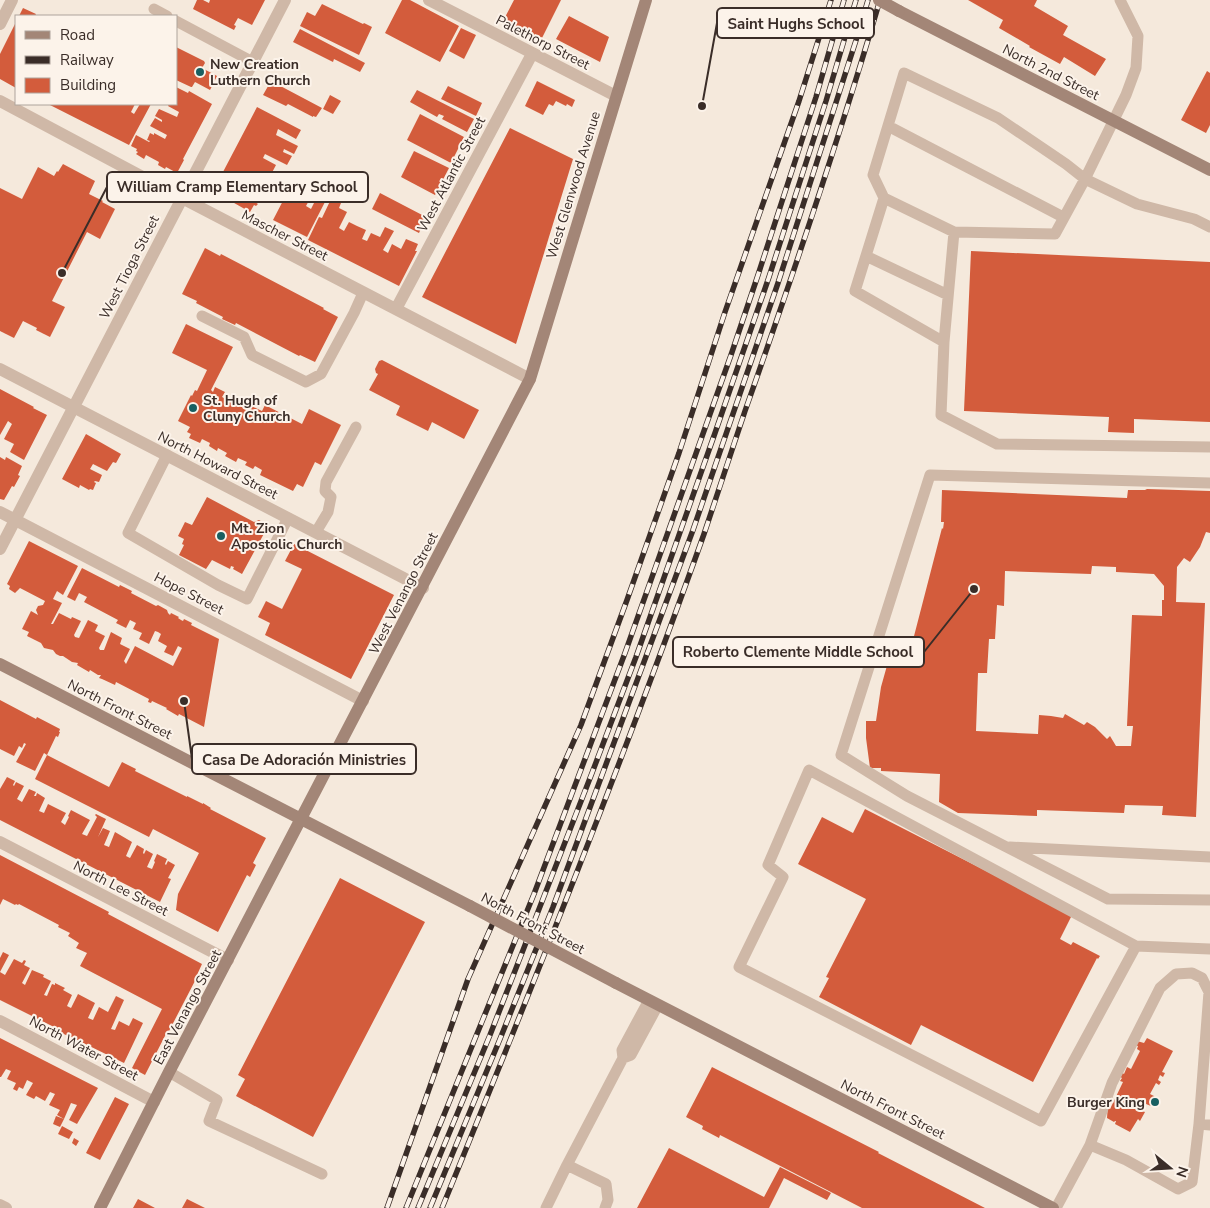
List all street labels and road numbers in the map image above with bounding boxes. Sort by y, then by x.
street label: Palethorp Street [493,11,593,74]
street label: North 2nd Street [999,40,1103,105]
street label: West Glenwood Avenue [542,109,605,261]
street label: West Atlantic Street [413,113,490,235]
street label: Mascher Street [238,205,331,265]
street label: West Tioga Street [95,212,164,322]
street label: North Howard Street [155,427,281,504]
street label: West Venango Street [364,529,443,658]
street label: Hope Street [151,568,227,619]
street label: North Front Street [64,675,175,744]
street label: North Lee Street [70,856,172,921]
street label: North Front Street [478,888,588,959]
street label: East Venango Street [149,946,226,1068]
street label: North Water Street [26,1012,142,1085]
street label: North Front Street [837,1075,948,1144]

